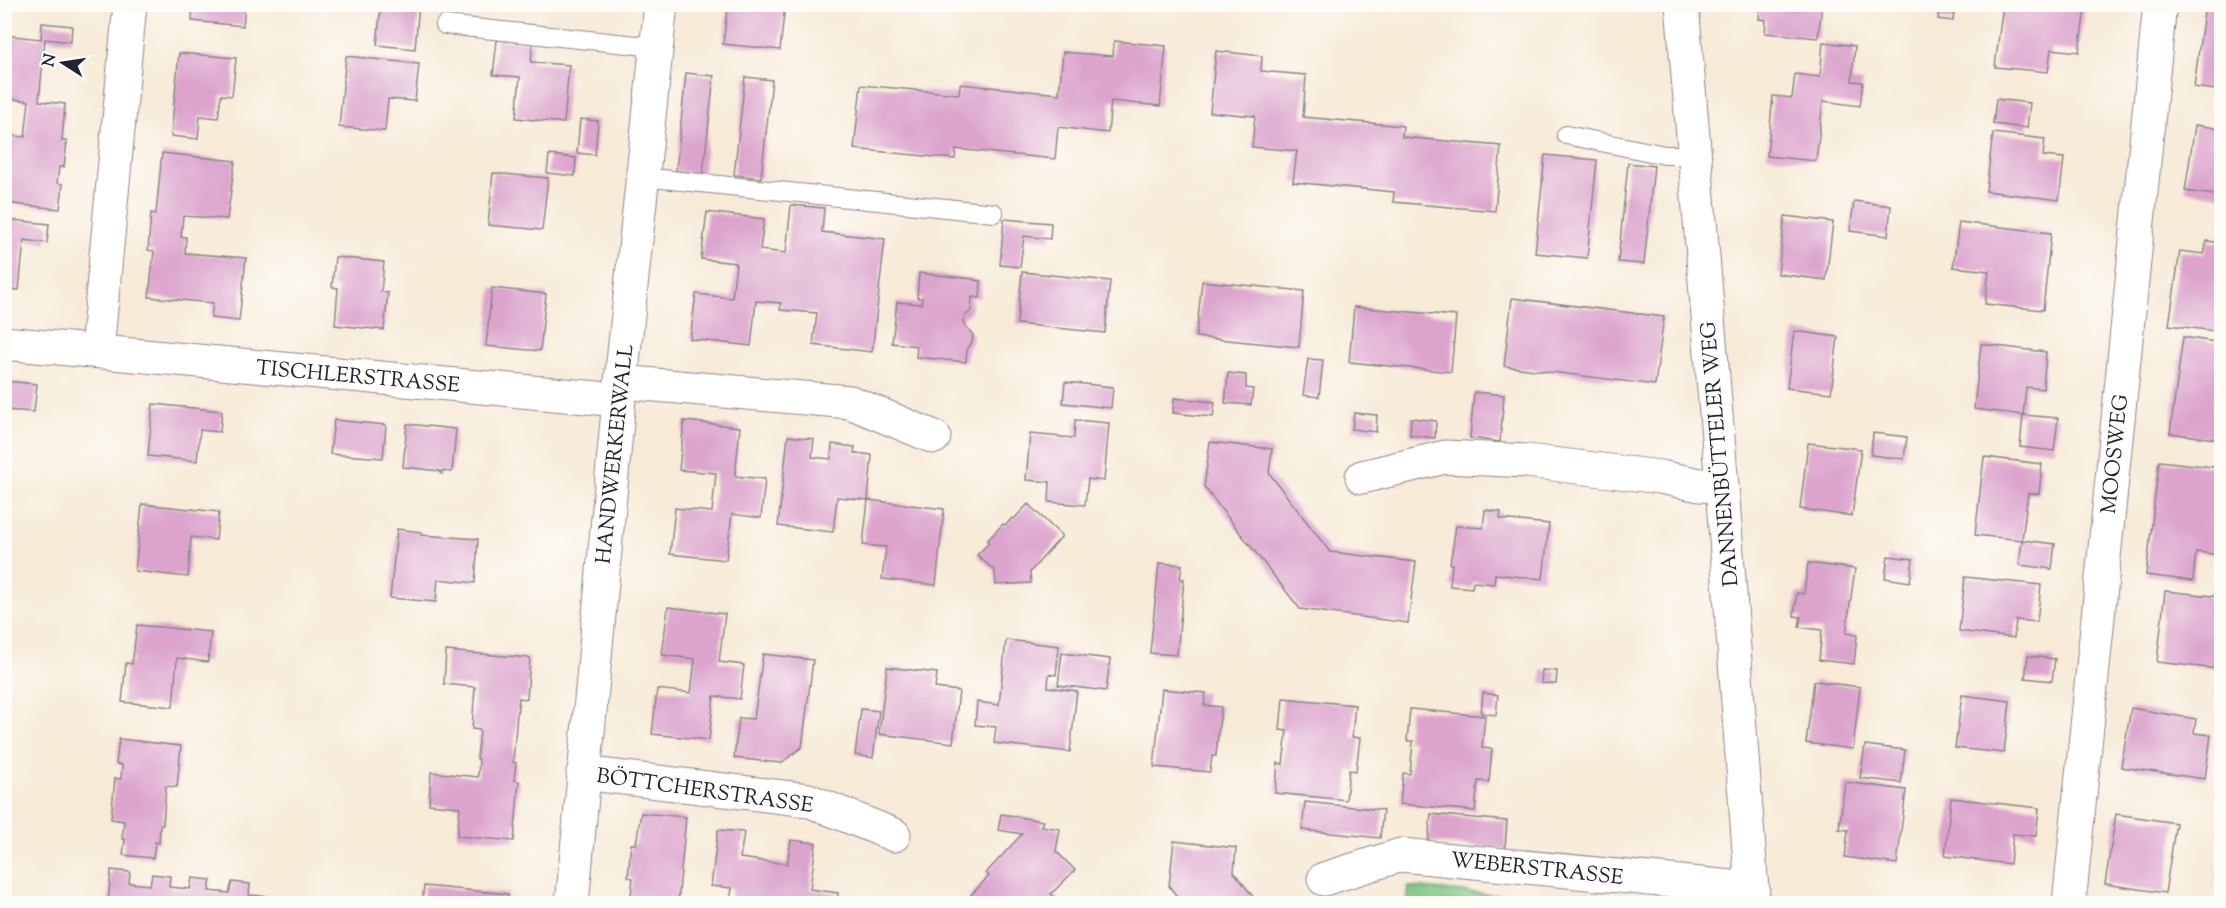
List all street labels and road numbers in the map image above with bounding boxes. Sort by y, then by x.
street label: DANNENBÜTTELER WEG [1694,320,1748,588]
street label: HANDWERKERWALL [590,343,642,566]
street label: TISCHLERSTRASSE [255,354,461,402]
street label: MOOSWEG [2095,393,2137,516]
street label: BÖTTCHERSTRASSE [594,762,815,822]
street label: WEBERSTRASSE [1449,846,1625,894]

